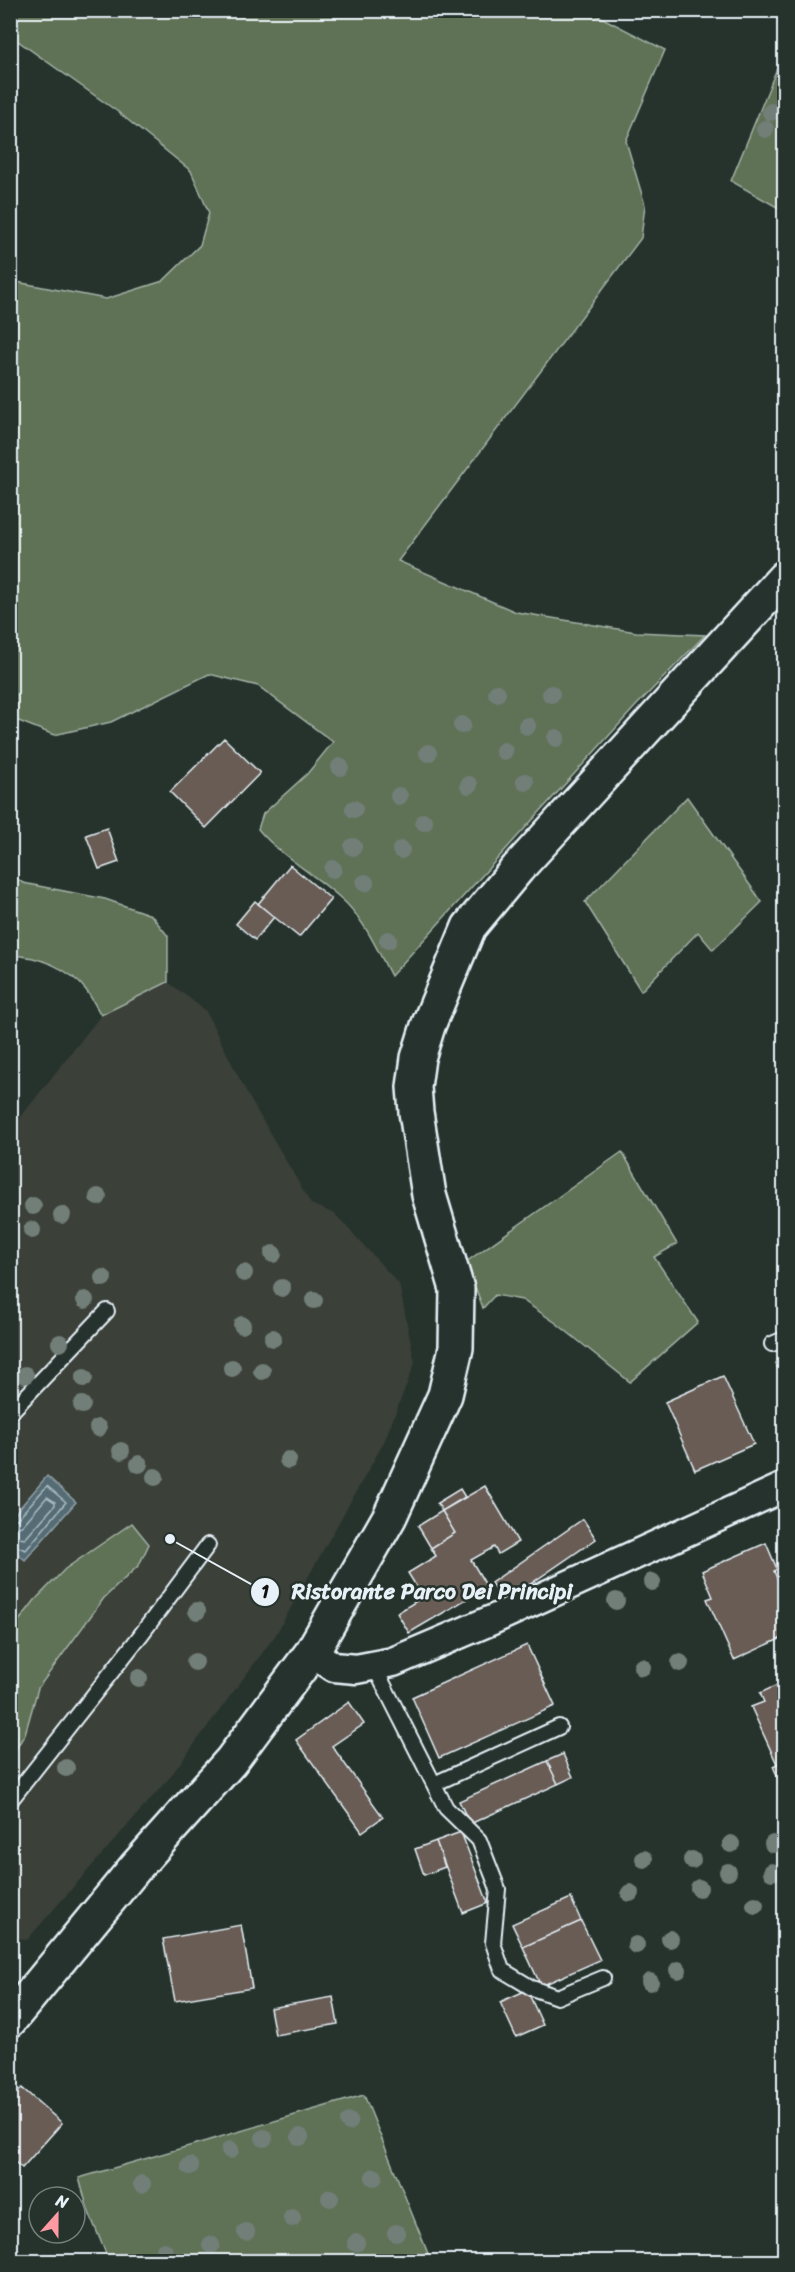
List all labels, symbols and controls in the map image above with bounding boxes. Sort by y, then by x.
callout: Ristorante Parco Dei Principi [250,1572,585,1612]
text: Ristorante Parco Dei Principi [291,1572,574,1611]
text: 1 [261,1576,269,1608]
north arrow [27,2185,87,2245]
text: N [51,2186,73,2217]

